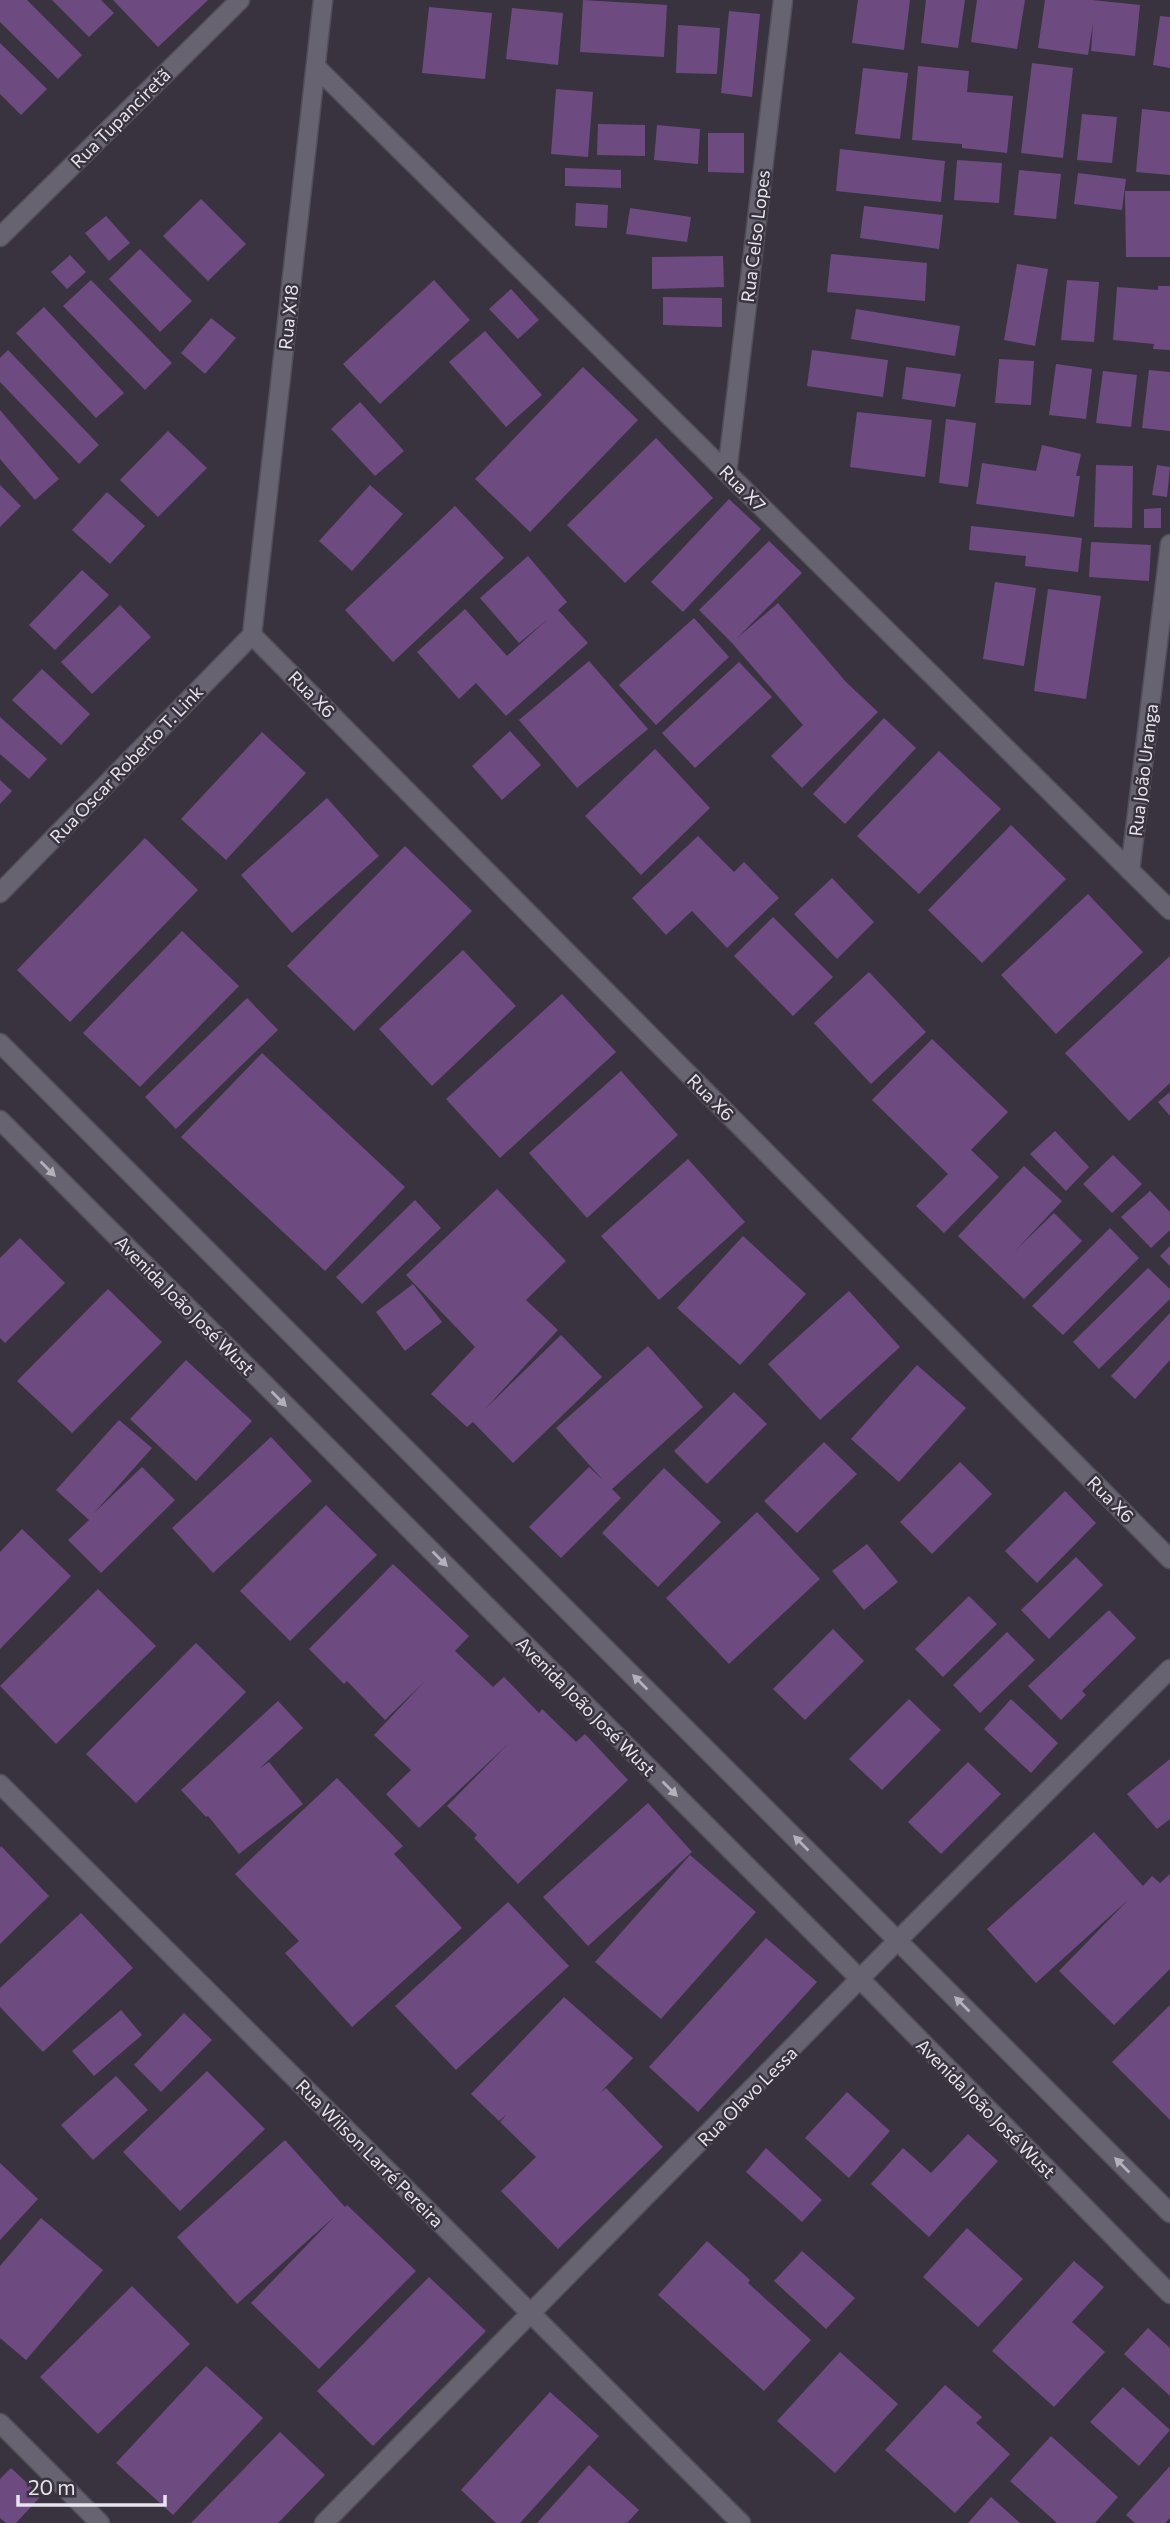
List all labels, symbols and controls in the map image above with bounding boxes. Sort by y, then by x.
street label: Rua Tupanciretã [66,64,174,172]
street label: Rua Celso Lopes [736,169,774,303]
street label: Rua X18 [274,283,302,351]
street label: Rua X7 [715,460,771,516]
street label: Rua X6 [284,666,340,722]
street label: Rua Oscar Roberto T. Link [45,680,207,847]
street label: Rua João Uranga [1124,702,1162,838]
street label: Rua X6 [683,1069,739,1125]
one-way arrow [40,1160,57,1177]
street label: Avenida João José Wust [111,1231,259,1379]
one-way arrow [270,1390,287,1407]
street label: Rua X6 [1083,1471,1139,1527]
one-way arrow [431,1551,448,1568]
street label: Avenida João José Wust [512,1632,660,1780]
one-way arrow [632,1674,648,1690]
one-way arrow [661,1781,678,1797]
one-way arrow [792,1834,809,1851]
one-way arrow [953,1995,970,2012]
street label: Avenida João José Wust [912,2034,1060,2182]
street label: Rua Olavo Lessa [693,2042,801,2150]
street label: Rua Wilson Larré Pereira [292,2075,448,2231]
one-way arrow [1114,2157,1130,2173]
scale bar [18,2464,164,2508]
text: 20 m [28,2474,76,2499]

